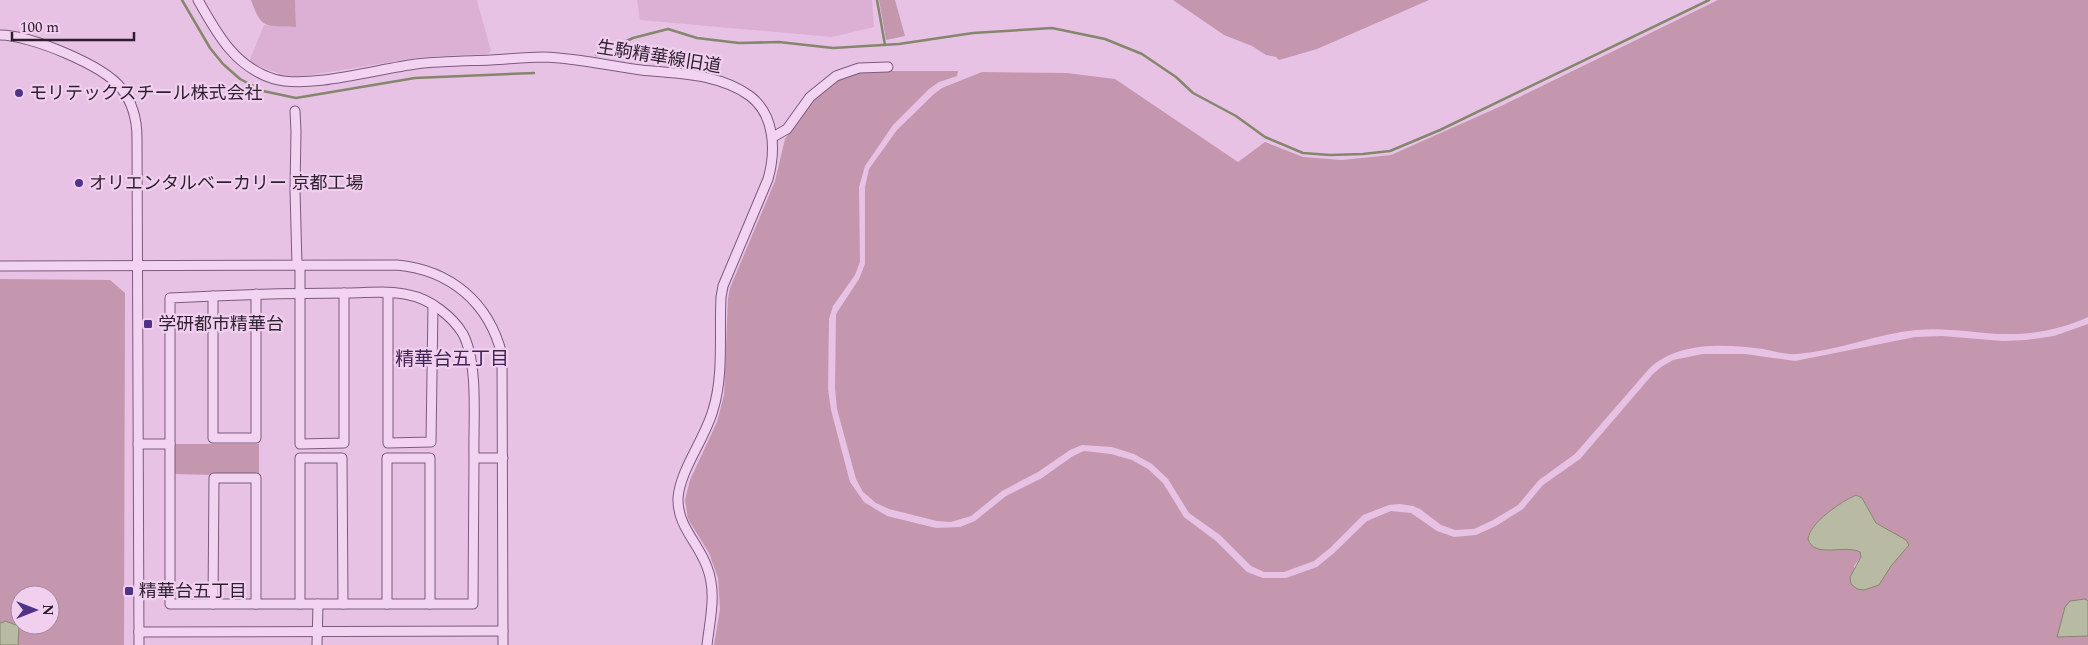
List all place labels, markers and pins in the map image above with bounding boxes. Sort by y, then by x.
place label: モリテックスチール株式会社 [29,80,262,107]
marker: モリテックスチール株式会社 [13,87,25,99]
place label: オリエンタルベーカリー 京都工場 [89,170,364,197]
marker: オリエンタルベーカリー 京都工場 [73,177,85,189]
place label: 学研都市精華台 [158,311,284,338]
marker: 学研都市精華台 [142,318,154,330]
place label: 精華台五丁目 [139,578,247,605]
marker: 精華台五丁目 [123,585,135,597]

